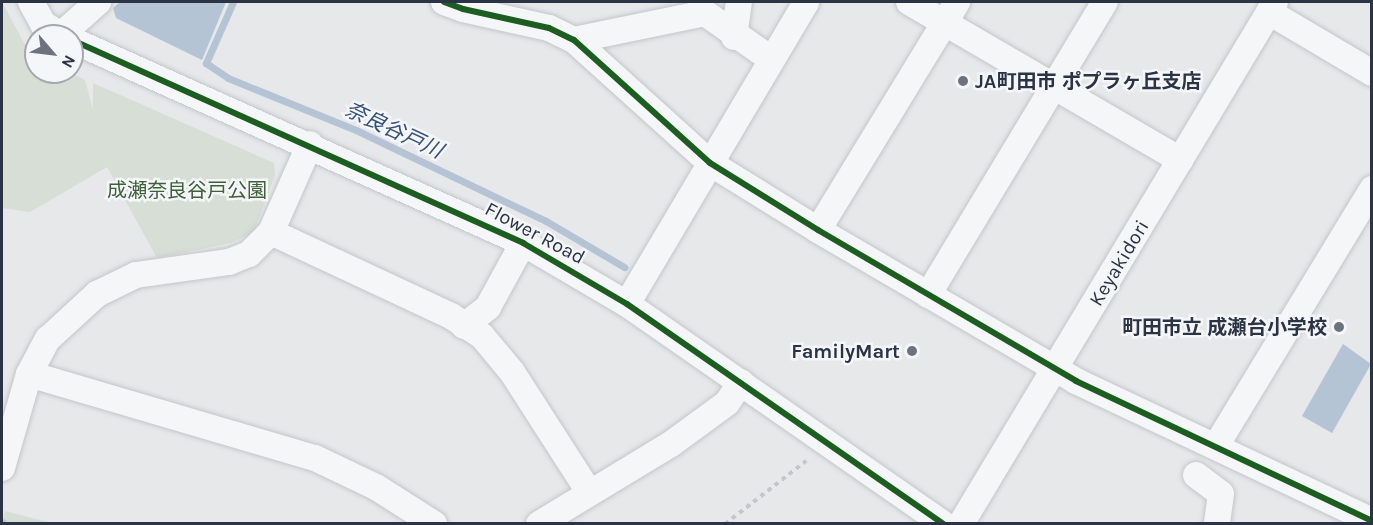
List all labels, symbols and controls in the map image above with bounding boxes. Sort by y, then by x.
north arrow [24,24,84,84]
text: N [57,52,80,71]
place label: JA町田市 ポプラヶ丘支店 [975,69,1201,93]
marker: JA町田市 ポプラヶ丘支店 [956,74,970,88]
water label: 奈良谷戸川 [341,96,447,164]
park label: 成瀬奈良谷戸公園 [107,178,267,202]
street label: Flower Road [481,197,589,269]
street label: Keyakidori [1084,216,1154,310]
place label: 町田市立 成瀬台小学校 [1122,315,1327,339]
marker: 町田市立 成瀬台小学校 [1332,320,1346,334]
place label: FamilyMart [791,339,900,363]
marker: FamilyMart [905,344,919,358]

